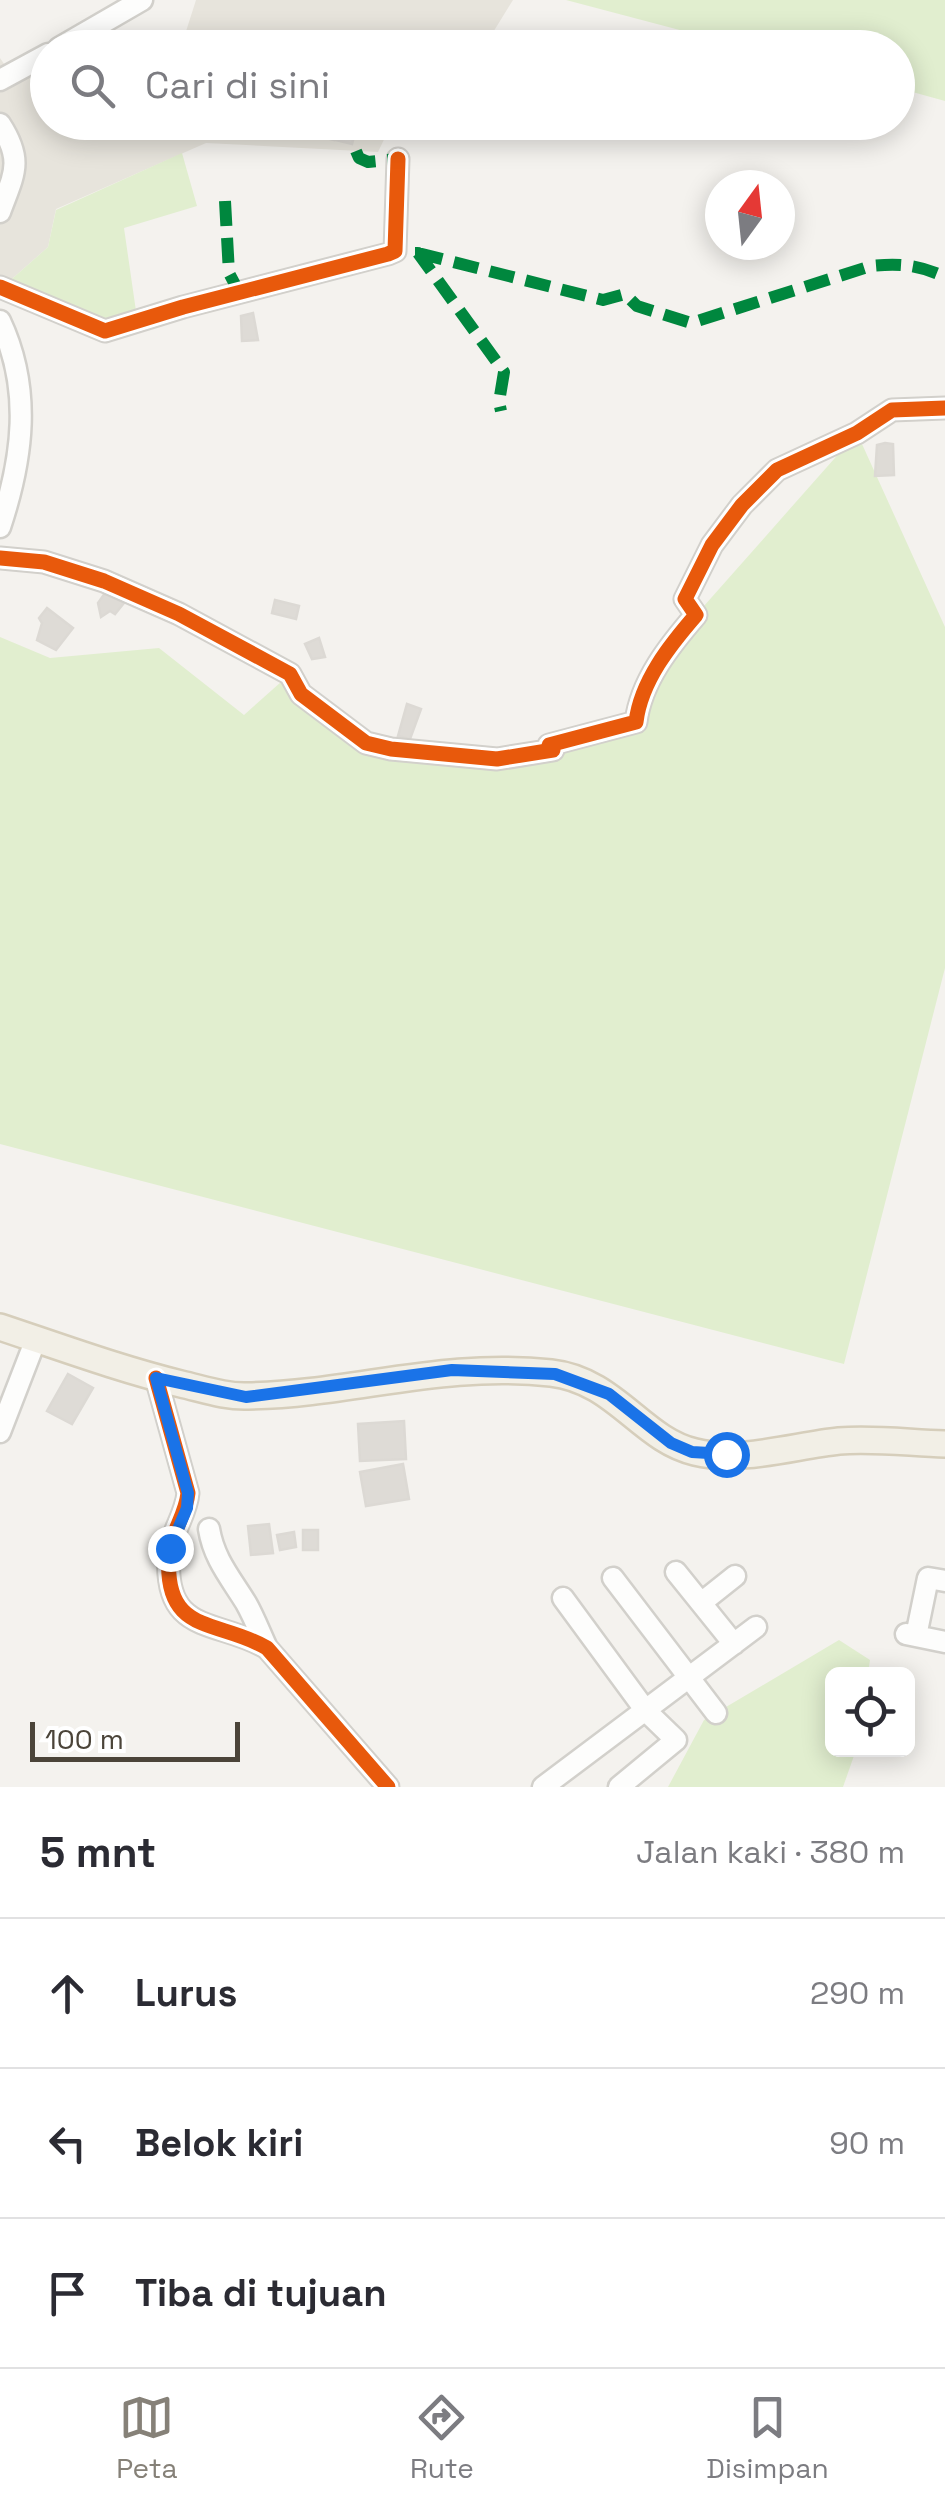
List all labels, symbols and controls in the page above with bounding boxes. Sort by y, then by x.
search box [30,30,915,140]
icon: search [65,58,120,113]
text: Cari di sini [145,61,330,109]
north arrow [705,170,795,260]
route start [704,1432,750,1478]
route end [148,1526,194,1572]
map controls [825,1667,915,1757]
button: locate [825,1667,915,1757]
scale bar [30,1717,240,1762]
text: 100 m [45,1721,124,1757]
text: 5 mnt [40,1826,156,1879]
text: Jalan kaki · 380 m [636,1832,905,1872]
icon: ahead [40,1966,95,2021]
text: Lurus [135,1969,237,2017]
text: 290 m [810,1973,905,2013]
icon: left [40,2116,95,2171]
text: Belok kiri [135,2119,303,2167]
text: 90 m [829,2123,905,2163]
icon: arrive [40,2266,95,2321]
text: Tiba di tujuan [135,2269,387,2317]
tab: Peta [116,2390,178,2486]
tab: Rute [410,2390,474,2486]
tab: Disimpan [706,2390,829,2486]

